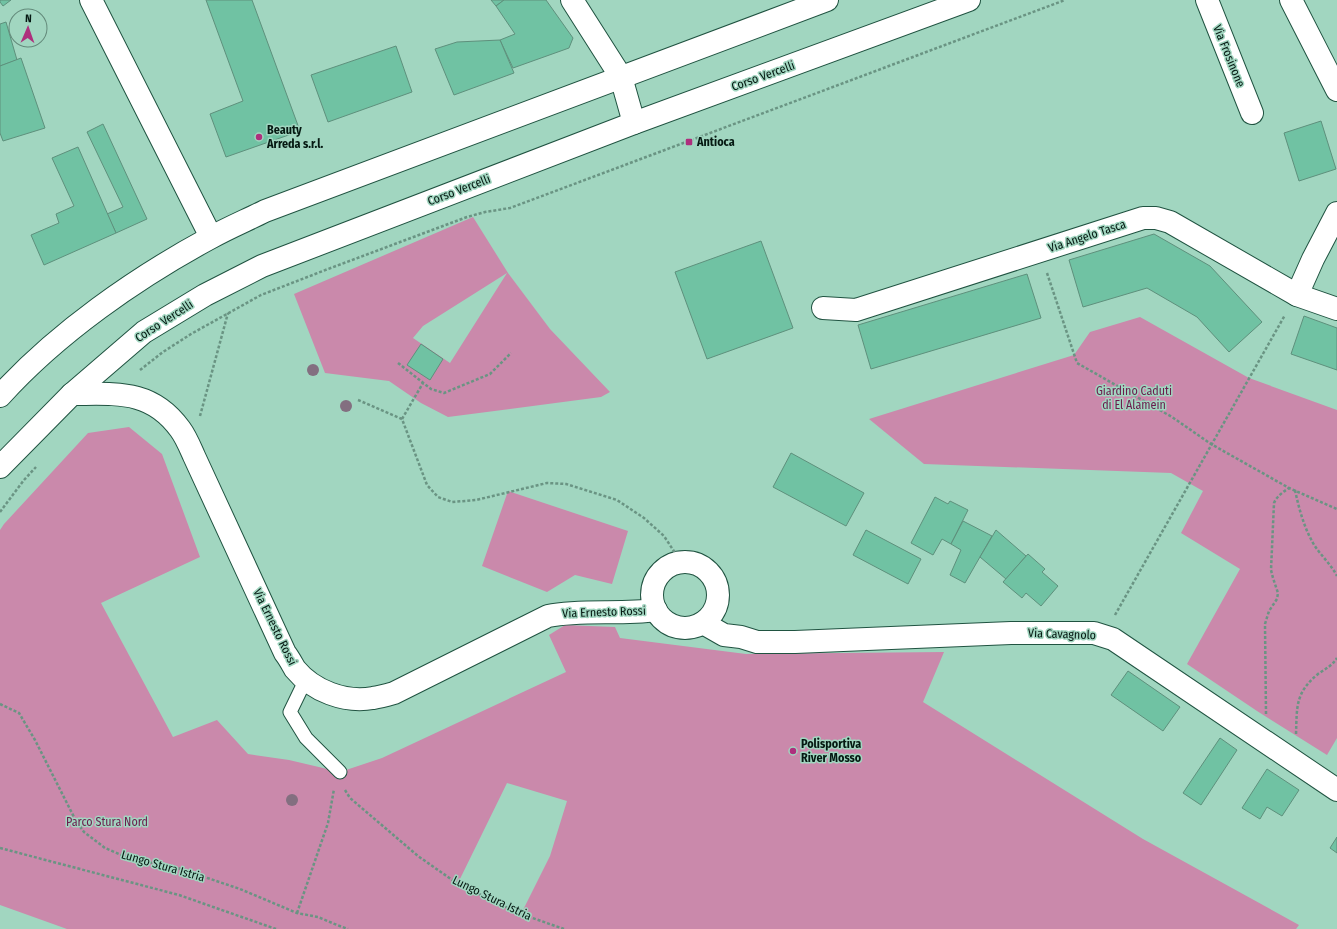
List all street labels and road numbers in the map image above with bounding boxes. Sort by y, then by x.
street label: Via Frosinone [1210,23,1248,89]
street label: Corso Vercelli [729,58,797,94]
street label: Corso Vercelli [426,172,492,208]
street label: Via Angelo Tasca [1046,217,1128,255]
street label: Corso Vercelli [132,297,196,345]
street label: Via Ernesto Rossi [250,586,300,668]
street label: Via Ernesto Rossi [562,604,646,620]
street label: Via Cavagnolo [1028,626,1096,642]
street label: Lungo Stura Istria [120,847,207,885]
street label: Lungo Stura Istria [450,873,534,923]

